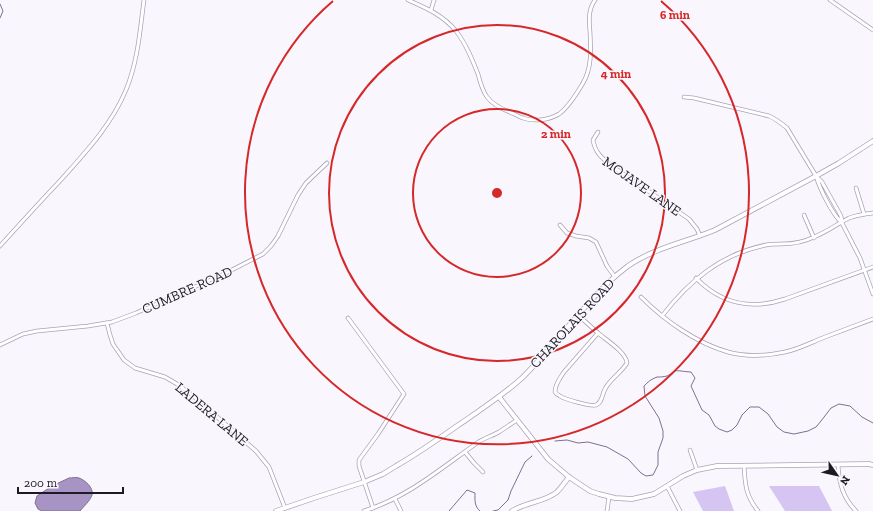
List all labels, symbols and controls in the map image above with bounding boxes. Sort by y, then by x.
text: 6 min [660,8,690,22]
text: 4 min [601,67,631,81]
text: 2 min [541,127,571,141]
street label: MOJAVE LANE [599,153,684,220]
centre of rings [490,186,504,200]
street label: CUMBRE ROAD [139,263,235,318]
street label: CHAROLAIS ROAD [526,275,618,372]
street label: LADERA LANE [172,379,252,450]
north arrow [817,455,857,495]
scale bar [18,469,123,495]
text: N [837,473,853,488]
text: 200 m [24,476,58,490]

